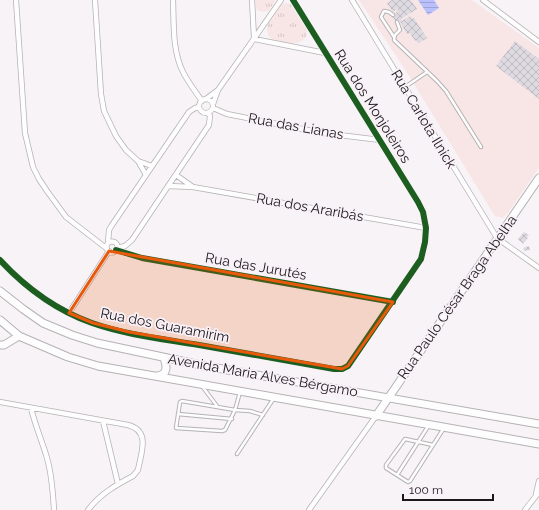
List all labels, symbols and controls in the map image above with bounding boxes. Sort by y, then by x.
street label: Rua dos Monjoleiros [332,46,415,166]
street label: Rua Carlota Ilnick [388,67,460,172]
street label: Rua das Lianas [247,110,345,142]
street label: Rua dos Araribás [255,190,365,224]
street label: Rua Paulo César Braga Abelha [394,212,520,382]
street label: Rua das Jurutés [204,249,308,283]
street label: Rua dos Guaramirim [99,305,231,345]
street label: Avenida Maria Alves Bérgamo [167,350,359,400]
scale bar [403,476,493,502]
text: 100 m [409,483,443,497]

